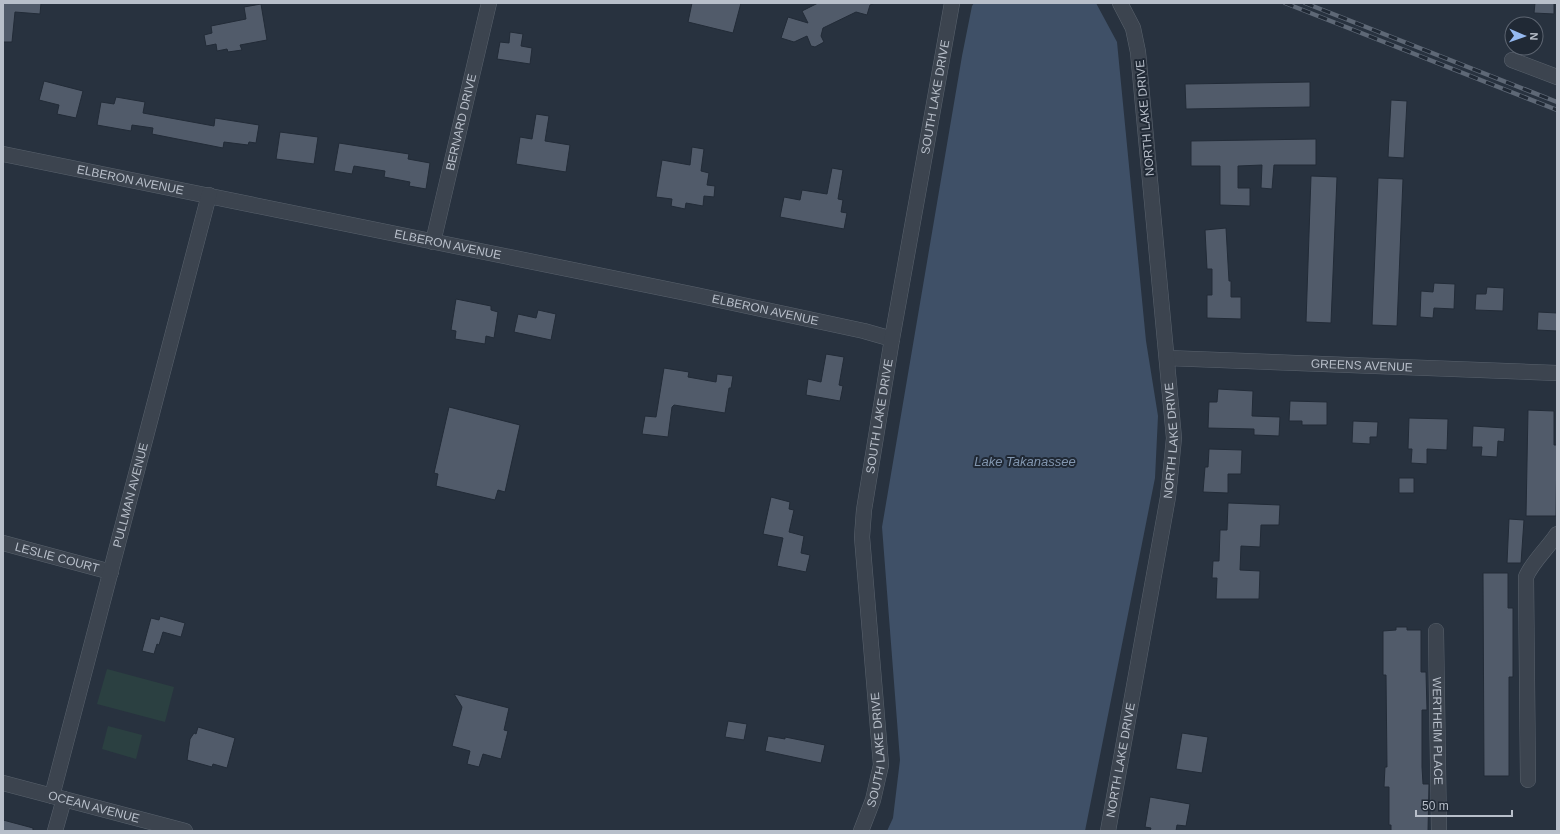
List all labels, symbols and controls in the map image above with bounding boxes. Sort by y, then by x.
north arrow [1504,16,1544,56]
text: N [1528,32,1540,41]
street label: SOUTH LAKE DRIVE [918,39,952,156]
street label: NORTH LAKE DRIVE [1133,59,1157,177]
street label: BERNARD DRIVE [443,73,479,172]
street label: ELBERON AVENUE [76,162,185,198]
street label: ELBERON AVENUE [393,227,502,262]
street label: ELBERON AVENUE [711,292,820,328]
street label: GREENS AVENUE [1311,357,1413,374]
street label: SOUTH LAKE DRIVE [863,358,896,475]
street label: NORTH LAKE DRIVE [1161,382,1181,499]
street label: PULLMAN AVENUE [110,441,151,549]
water label: Lake Takanassee [974,454,1076,469]
street label: LESLIE COURT [13,540,101,576]
street label: WERTHEIM PLACE [1430,677,1445,785]
street label: SOUTH LAKE DRIVE [864,692,888,809]
street label: NORTH LAKE DRIVE [1104,702,1138,819]
street label: OCEAN AVENUE [47,788,141,826]
scale bar [1416,792,1512,818]
text: 50 m [1422,799,1449,813]

